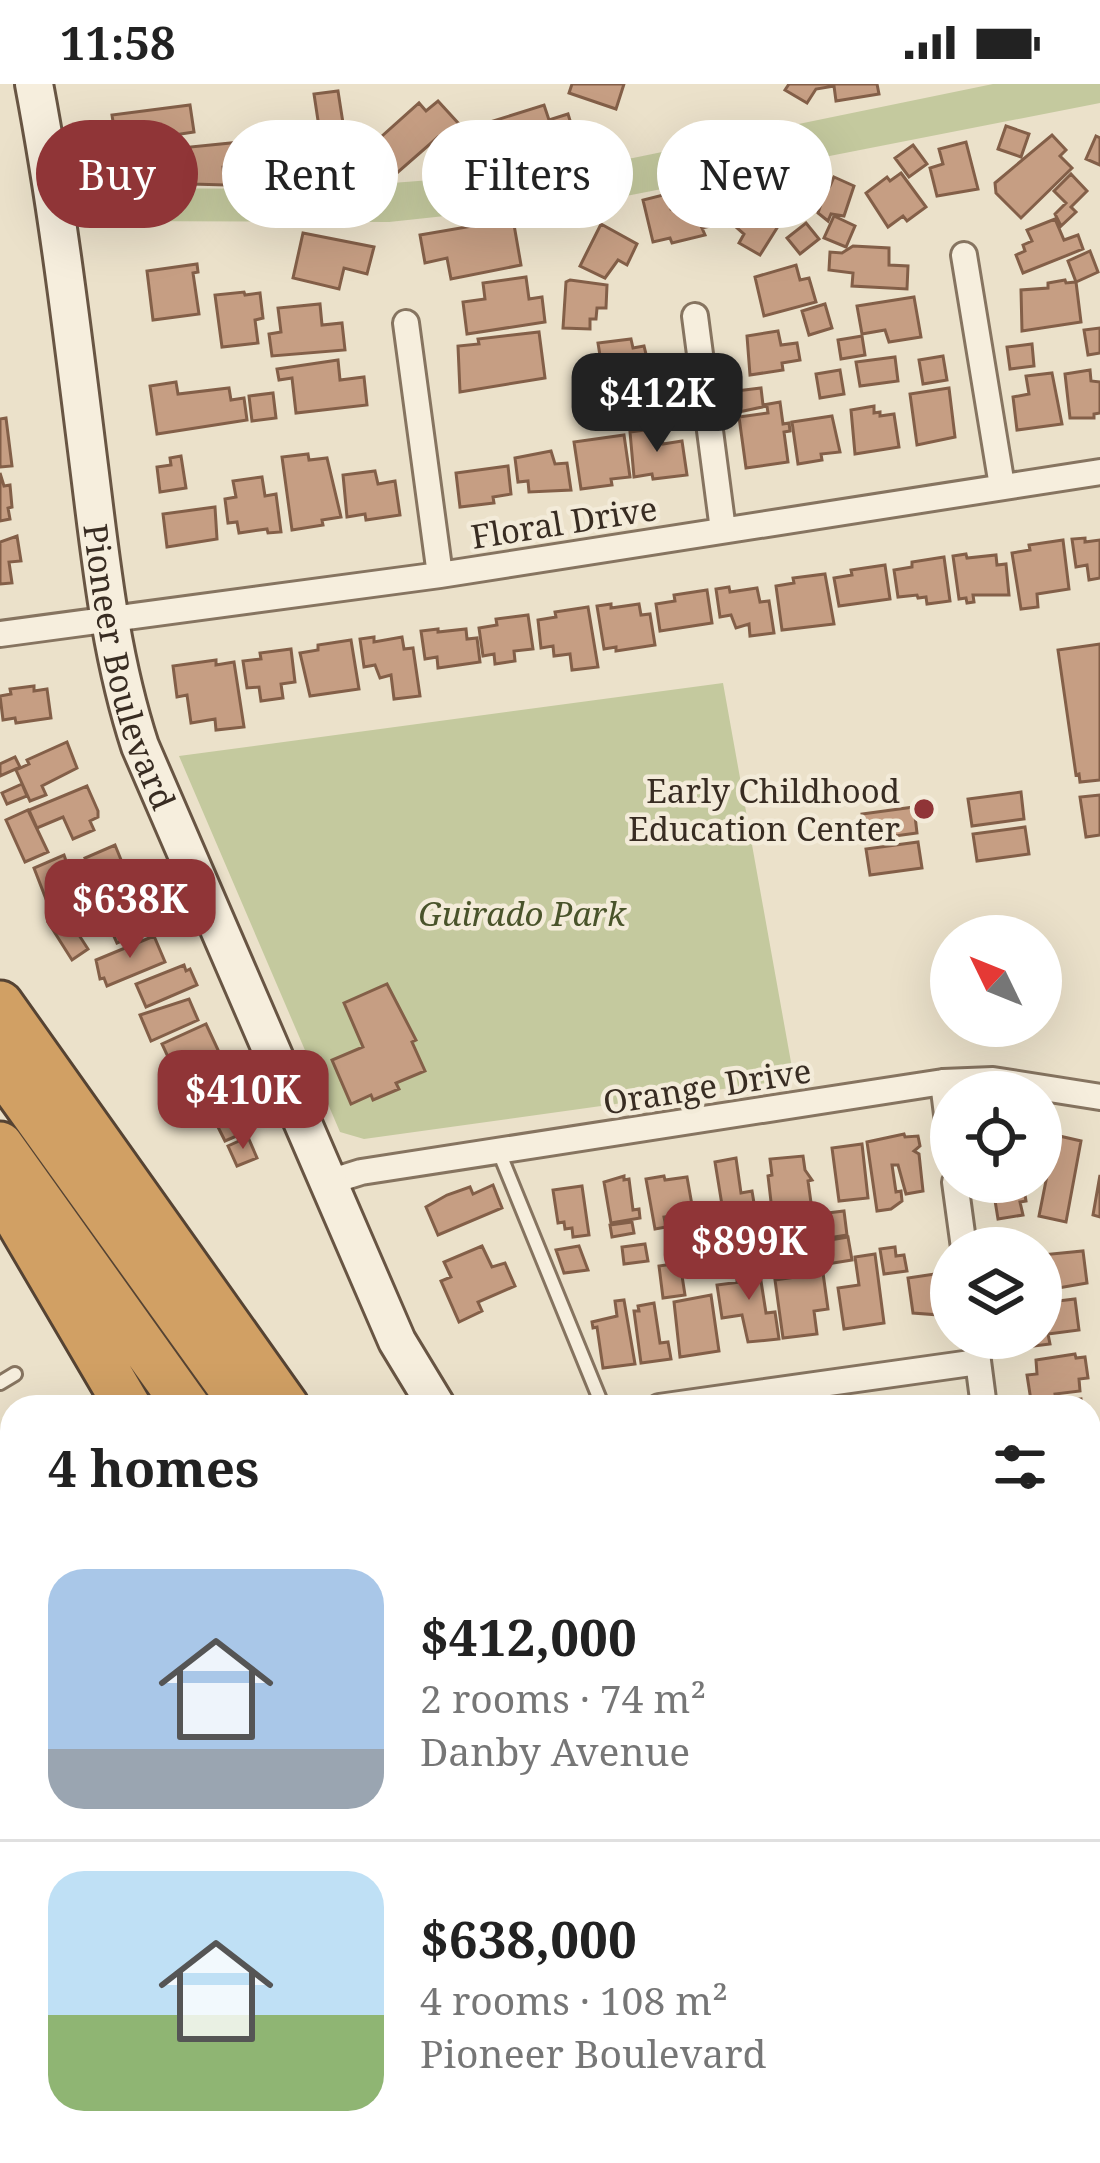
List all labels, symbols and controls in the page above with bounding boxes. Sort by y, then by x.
text: 11:58 [60,12,175,73]
chip: Buy [36,120,198,228]
chip: Rent [222,120,398,228]
chip: Filters [422,120,633,228]
chip: New [657,120,832,228]
pin: $412K [573,353,741,455]
text: $412K [599,365,715,418]
street label: Floral Drive [468,485,660,559]
street label: Pioneer Boulevard [74,521,187,816]
place label: Early Childhood Education Center [628,768,900,851]
marker: Early Childhood Education Center [911,796,937,822]
pin: $638K [46,859,214,961]
text: $638K [72,871,188,924]
park label: Guirado Park [418,891,627,936]
north arrow [930,915,1062,1047]
map controls [930,915,1062,1359]
street label: Orange Drive [600,1047,814,1125]
pin: $410K [159,1050,327,1152]
text: $410K [185,1062,301,1115]
button: locate [930,1071,1062,1203]
pin: $899K [665,1201,833,1303]
text: $899K [691,1213,807,1266]
button: layers [930,1227,1062,1359]
text: 4 homes [48,1432,259,1502]
icon: filters [987,1434,1053,1500]
text: $412,000 [420,1601,637,1671]
icon: home [144,1617,288,1761]
text: 2 rooms · 74 m² [420,1671,706,1724]
text: Danby Avenue [420,1724,690,1777]
text: $638,000 [420,1903,637,1973]
icon: home [144,1919,288,2063]
text: 4 rooms · 108 m² [420,1973,728,2026]
text: Pioneer Boulevard [420,2026,767,2079]

